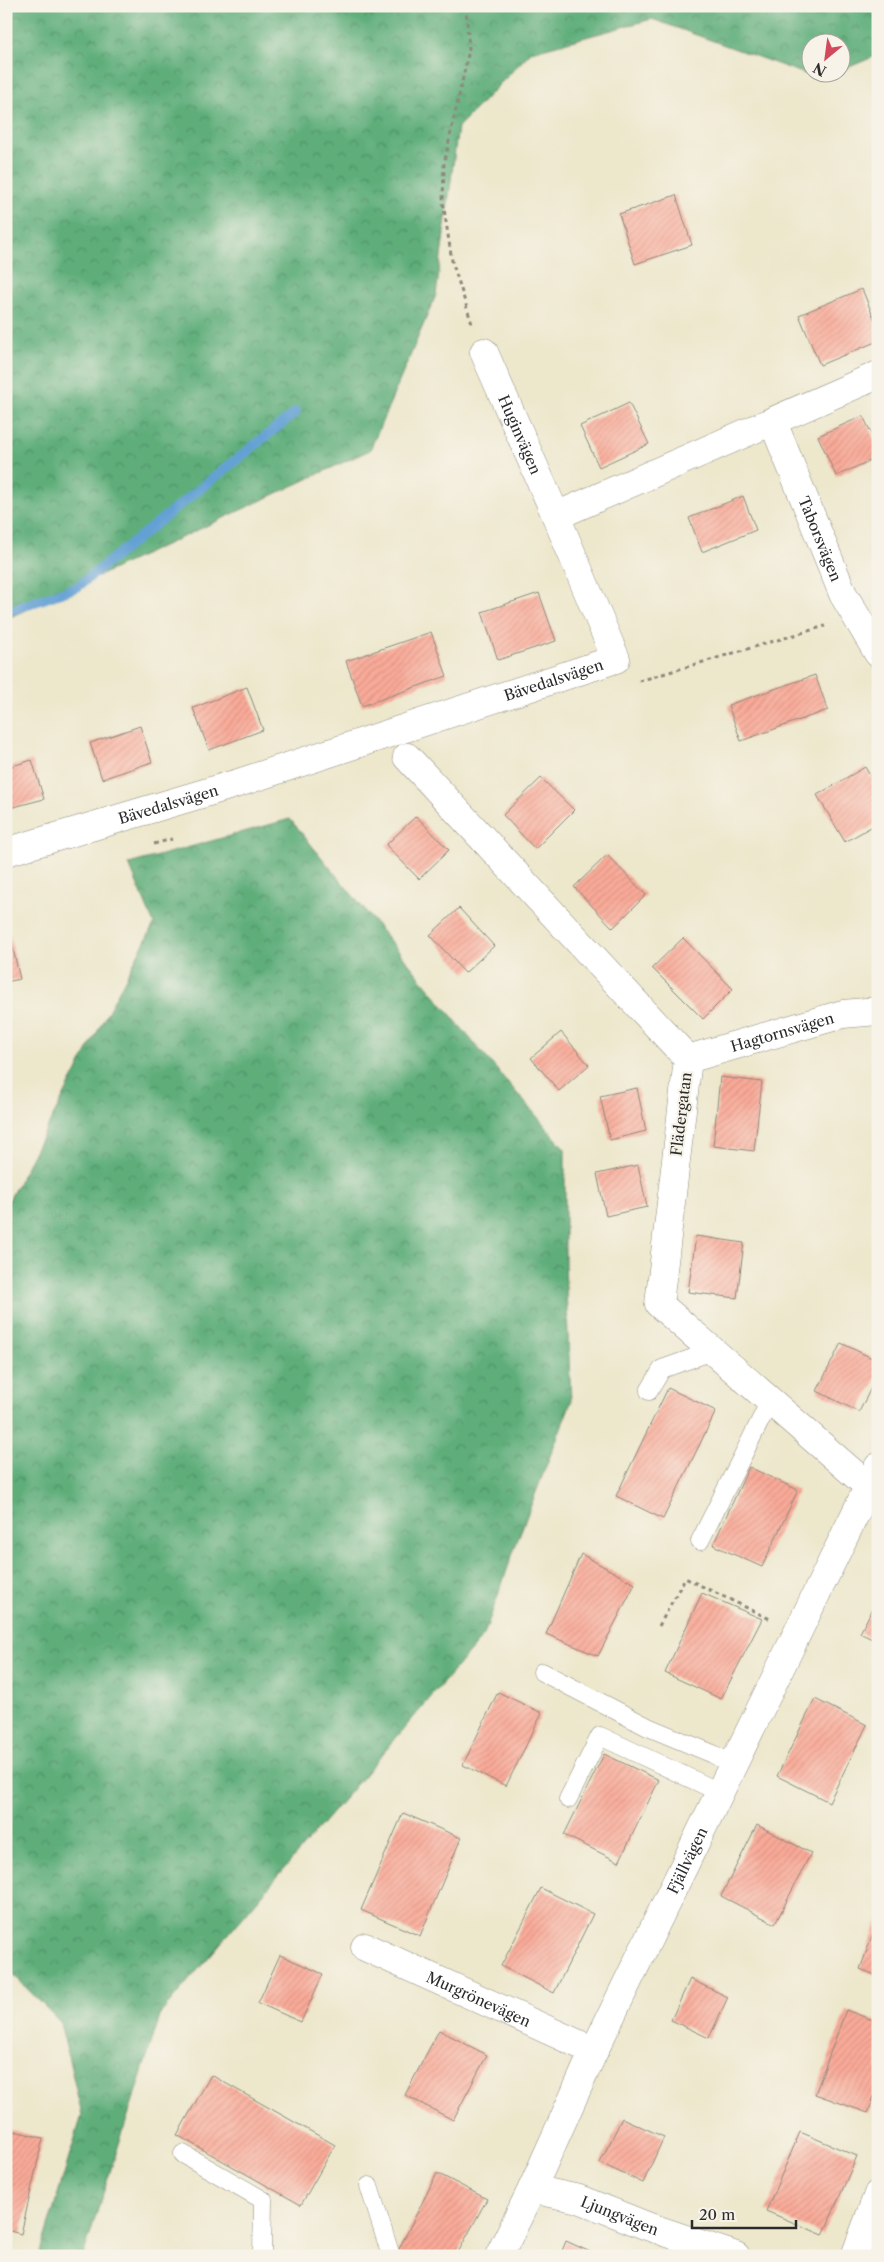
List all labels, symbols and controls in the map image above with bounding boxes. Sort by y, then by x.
north arrow [802,32,852,82]
text: N [810,59,829,80]
street label: Huginvägen [494,392,546,478]
street label: Taborsvägen [795,493,846,585]
street label: Bävedalsvägen [501,654,606,705]
street label: Bävedalsvägen [116,780,221,828]
street label: Hagtornsvägen [728,1008,837,1056]
street label: Flädergatan [666,1070,696,1157]
street label: Fjällvägen [662,1823,711,1897]
street label: Murgrönevägen [424,1967,534,2031]
street label: Ljungvägen [578,2191,662,2239]
scale bar [692,2197,795,2229]
text: 20 m [699,2205,735,2224]

